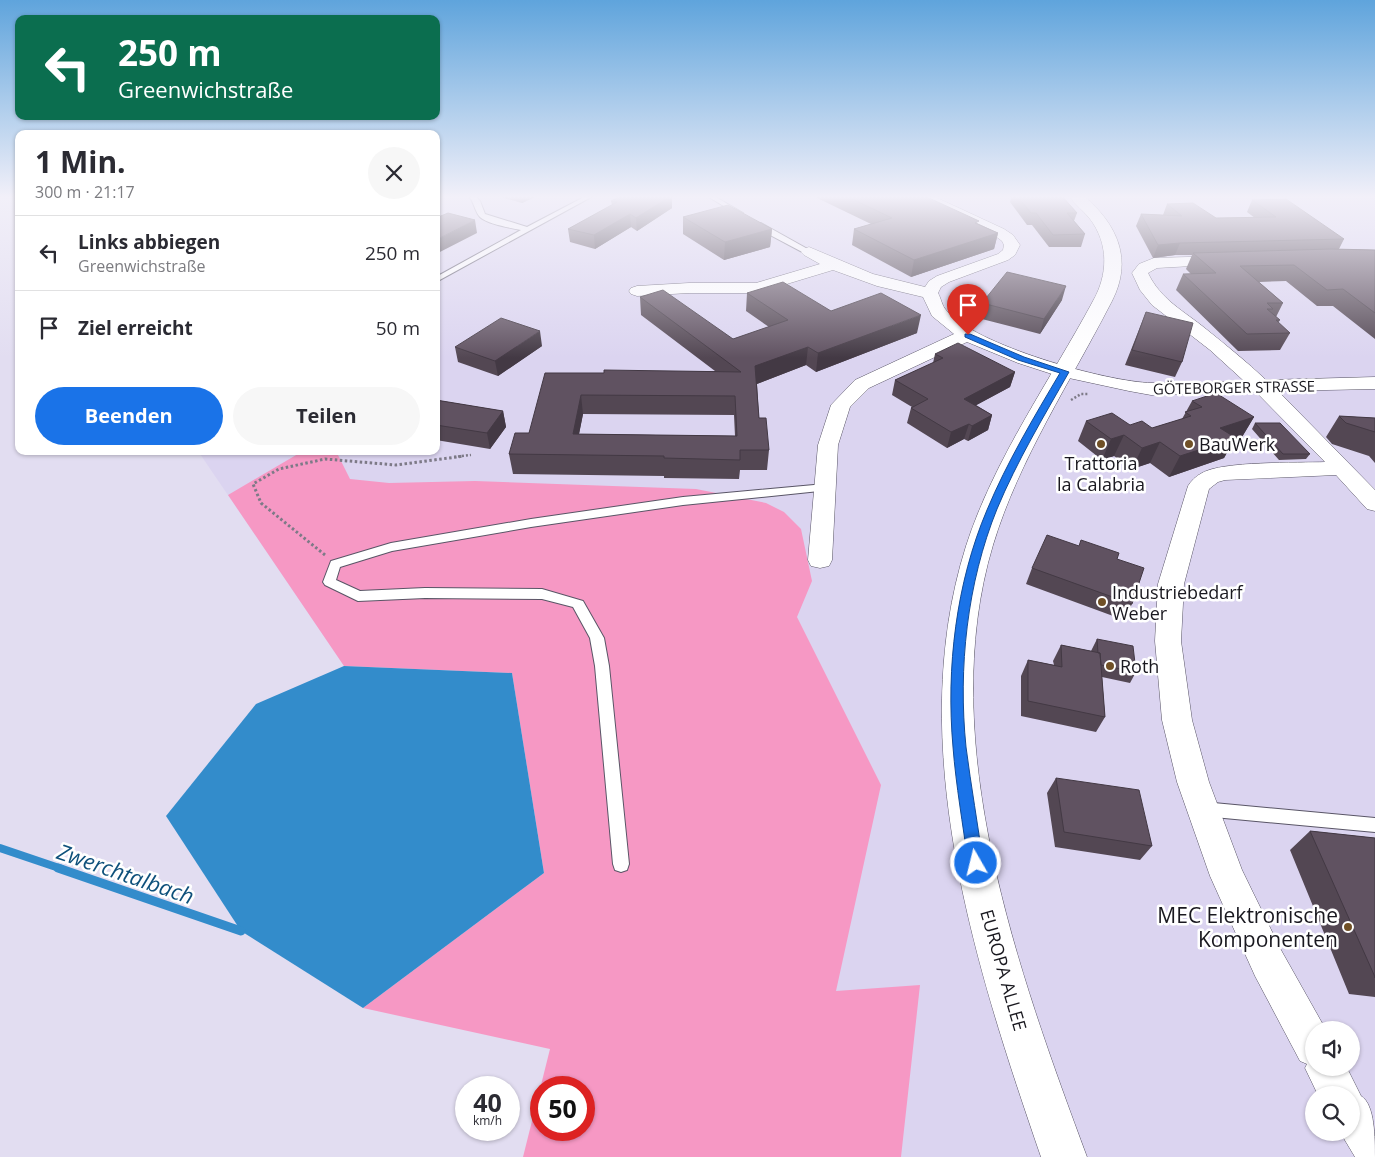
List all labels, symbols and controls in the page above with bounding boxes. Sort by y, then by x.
text: 250 m [118,29,222,76]
icon: left [35,35,100,100]
text: Greenwichstraße [118,74,293,104]
text: 1 Min. [35,141,126,182]
button: close [368,147,420,199]
text: 300 m · 21:17 [35,181,135,203]
text: Links abbiegen [78,229,220,255]
icon: left [35,239,63,267]
text: 250 m [365,240,420,266]
text: Greenwichstraße [78,255,206,277]
pin [947,284,989,335]
icon: arrive [954,291,982,319]
icon: arrive [35,314,63,342]
text: Ziel erreicht [78,315,193,341]
text: 50 m [376,315,420,341]
street label: GÖTEBORGER STRASSE [1153,376,1315,398]
button: Beenden [35,387,223,445]
button: Teilen [233,387,420,445]
place label: BauWerk [1199,432,1276,456]
marker: Trattoria la Calabria [1095,438,1107,450]
marker: BauWerk [1183,438,1195,450]
place label: Trattoria la Calabria [1057,451,1145,496]
place label: Industriebedarf Weber [1112,580,1244,625]
marker: Industriebedarf Weber [1096,596,1108,608]
place label: Roth [1120,654,1159,678]
marker: Roth [1104,660,1116,672]
water label: Zwerchtalbach [53,835,198,910]
position arrow [949,836,1001,888]
place label: MEC Elektronische Komponenten [1157,901,1338,953]
street label: EUROPA ALLEE [975,906,1033,1034]
marker: MEC Elektronische Komponenten [1342,921,1354,933]
map controls [1305,1021,1360,1141]
button: sound [1305,1021,1360,1076]
speed limit sign: 50 [530,1076,595,1141]
text: 40 [473,1085,502,1119]
button: search [1305,1086,1360,1141]
text: km/h [473,1112,502,1129]

